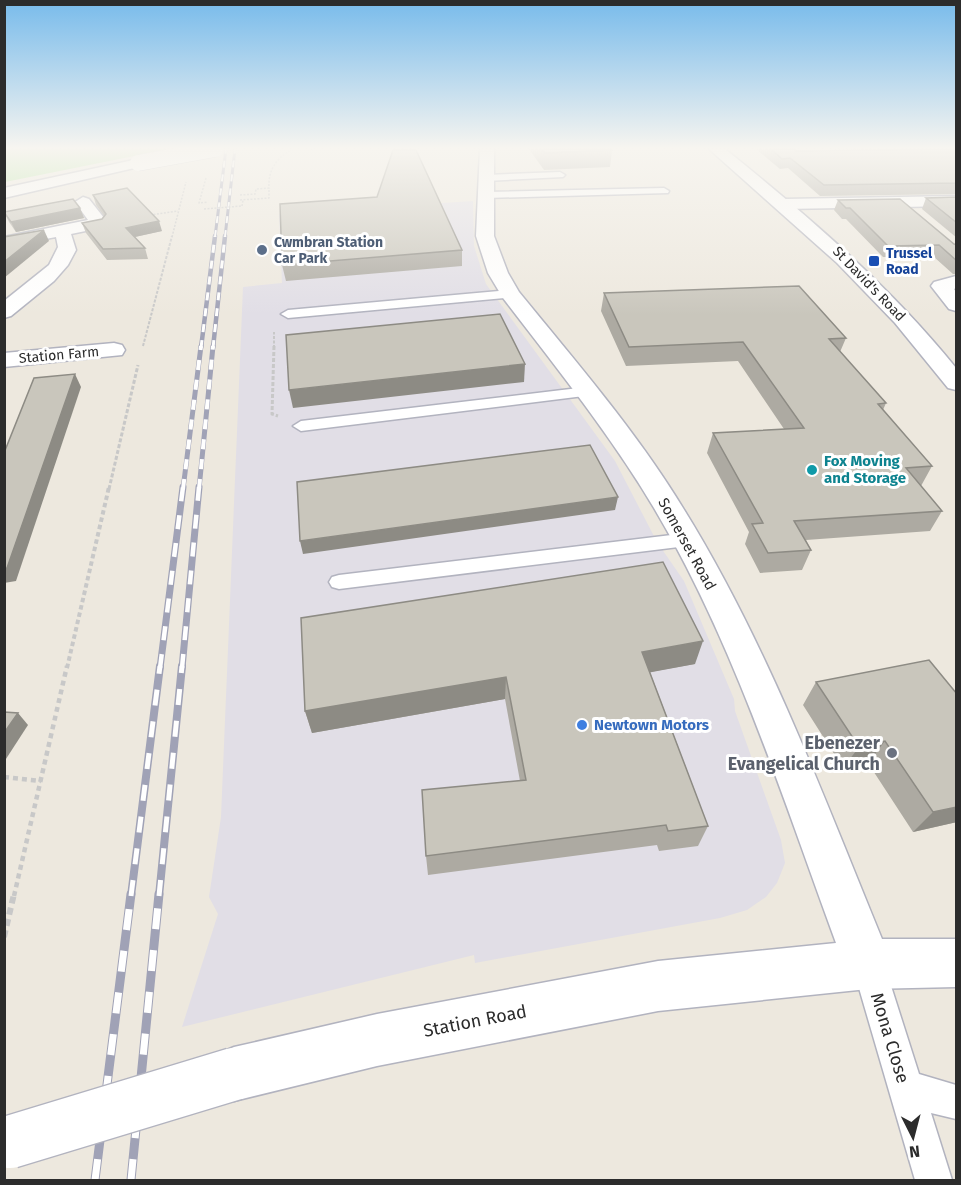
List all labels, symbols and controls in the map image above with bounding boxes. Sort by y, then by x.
place label: Cwmbran Station Car Park [274,234,383,267]
marker: Cwmbran Station Car Park [255,243,269,257]
street label: St David's Road [829,243,909,325]
place label: Trussel Road [886,245,933,278]
marker: Trussel Road [867,254,881,268]
street label: Station Farm [18,343,100,367]
place label: Fox Moving and Storage [824,452,906,487]
marker: Fox Moving and Storage [805,463,819,477]
street label: Somerset Road [654,495,720,593]
place label: Newtown Motors [594,716,709,734]
marker: Newtown Motors [575,718,589,732]
place label: Ebenezer Evangelical Church [728,732,881,775]
marker: Ebenezer Evangelical Church [885,746,899,760]
street label: Mona Close [866,990,914,1086]
street label: Station Road [421,1000,529,1042]
north arrow [883,1107,943,1167]
text: N [908,1141,921,1161]

